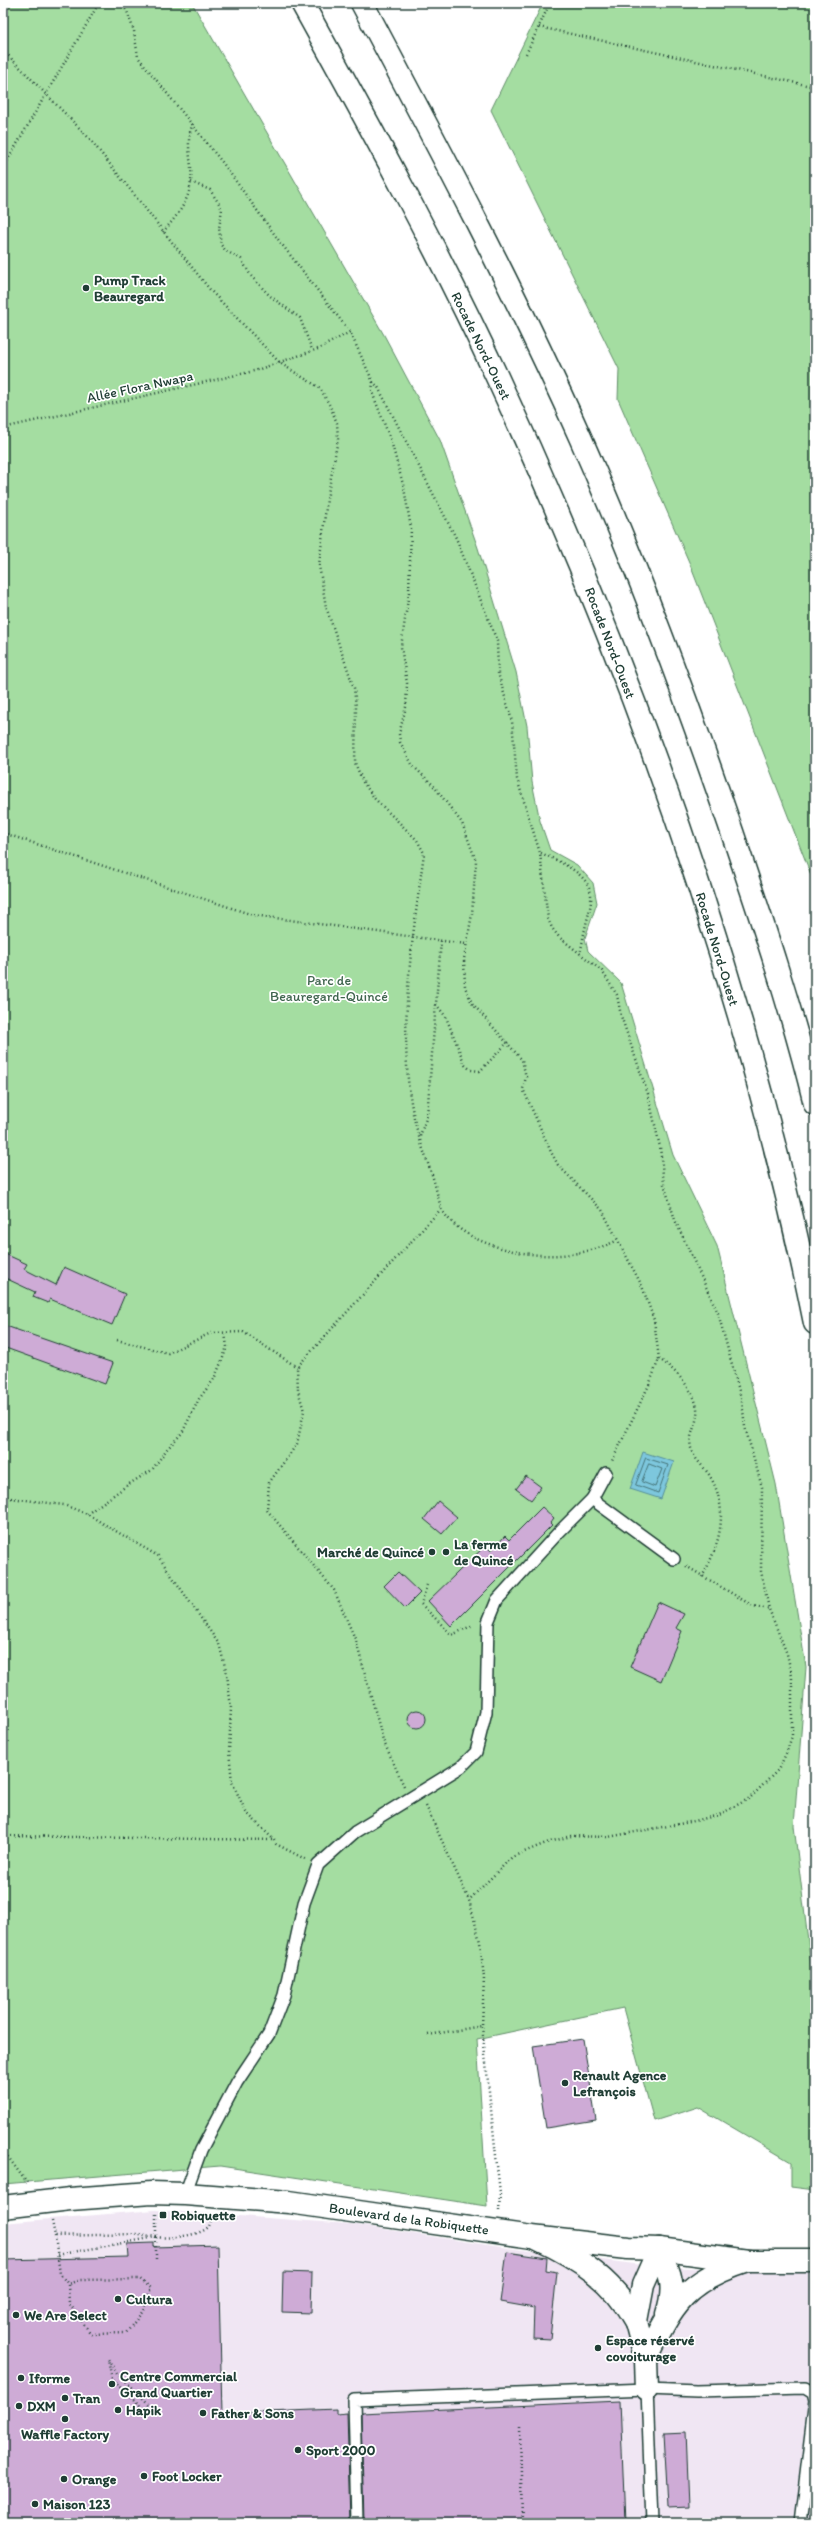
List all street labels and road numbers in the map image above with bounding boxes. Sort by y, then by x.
street label: Rocade Nord-Ouest [448,289,514,403]
street label: Allée Flora Nwapa [85,367,195,407]
street label: Rocade Nord-Ouest [581,585,639,701]
street label: Rocade Nord-Ouest [692,890,742,1008]
street label: Boulevard de la Robiquette [328,2199,490,2239]

